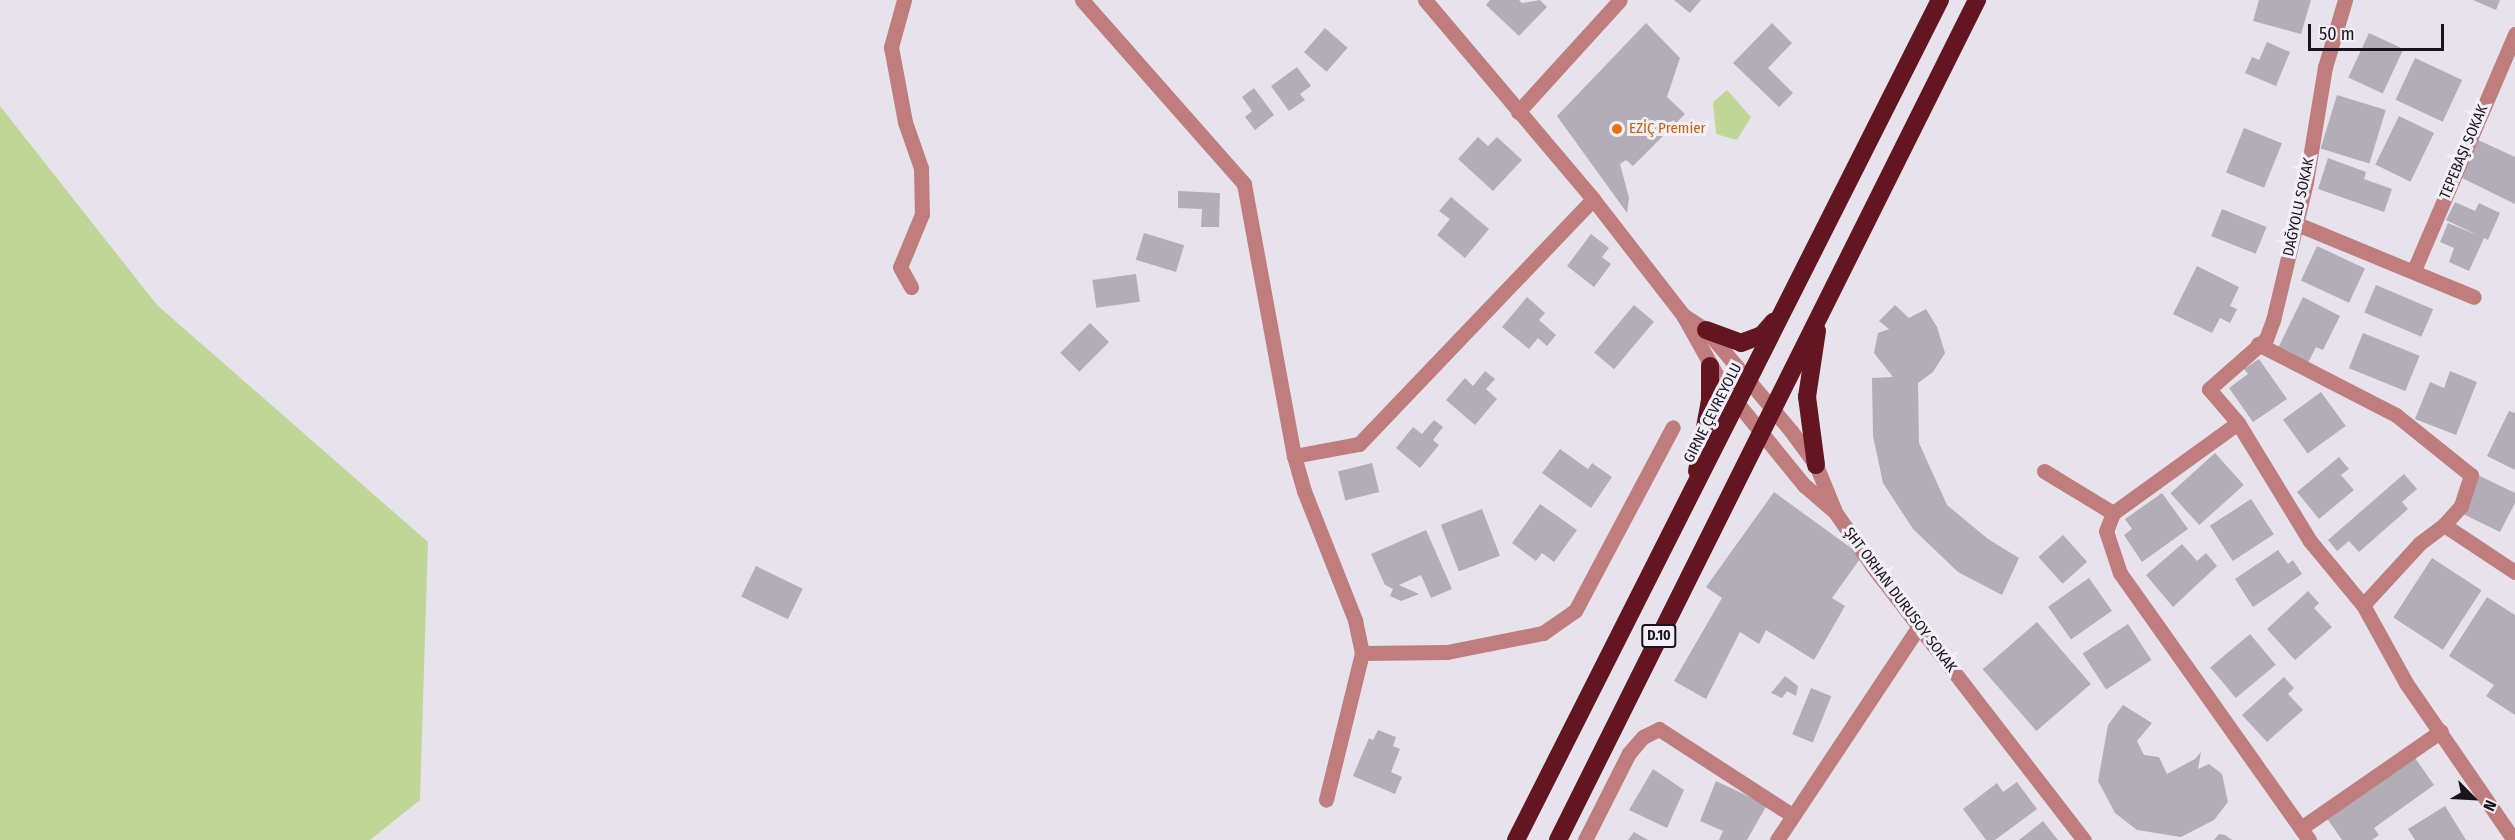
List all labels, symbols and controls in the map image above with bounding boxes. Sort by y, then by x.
scale bar [2311,12,2448,50]
text: 50 m [2319,23,2355,45]
street label: TEPEBAŞI SOKAK [2436,102,2492,202]
place label: EZİÇ Premier [1629,120,1706,138]
marker: EZİÇ Premier [1610,122,1624,136]
street label: DAĞYOLU SOKAK [2280,156,2318,258]
street label: GIRNE ÇEVREYOLU [1680,360,1746,466]
street label: ŞHT ORHAN DURUSOY SOKAK [1840,524,1960,676]
road number: D.10 [1641,625,1677,647]
north arrow [2443,768,2503,828]
text: N [2479,797,2501,814]

